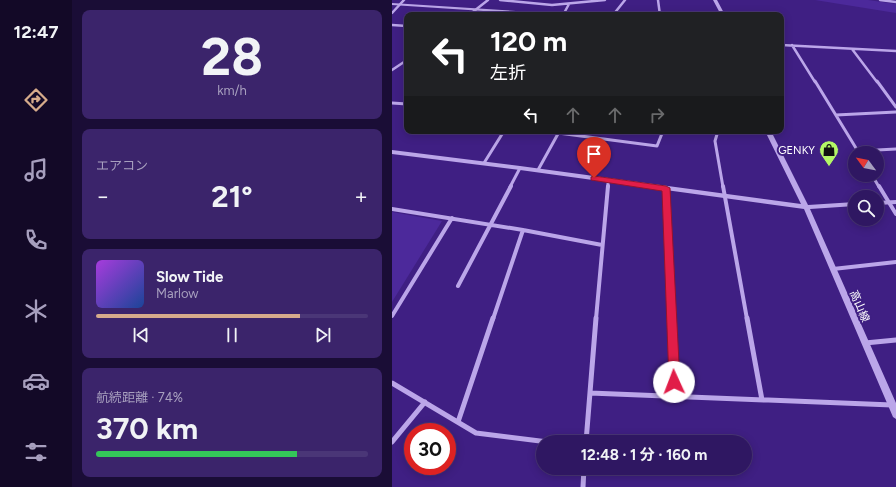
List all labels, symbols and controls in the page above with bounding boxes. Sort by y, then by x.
text: 12:47 [14,21,58,43]
text: 120 m [490,24,567,58]
text: 28 [201,26,263,88]
icon: left [424,28,476,80]
text: 左折 [490,62,526,84]
text: km/h [217,83,247,98]
icon: directions [22,86,50,114]
icon: left [520,104,542,126]
icon: ahead [562,104,584,126]
icon: ahead [604,104,626,126]
icon: right [646,104,668,126]
pin [577,137,611,178]
shop icon: GENKY [818,139,840,167]
icon: arrive [583,143,605,165]
place label: GENKY [778,144,815,157]
north arrow [848,146,884,182]
map controls [848,146,884,226]
icon: music [22,156,50,184]
text: エアコン [96,158,148,173]
text: 21° [211,178,253,215]
text: − [96,183,110,210]
text: + [354,183,368,210]
button: search [848,190,884,226]
icon: phone [22,226,50,254]
text: Slow Tide [156,268,223,286]
text: Marlow [156,286,198,301]
street label: 高山線 [847,288,872,324]
icon: climate [22,297,50,325]
icon: previous [130,324,152,346]
icon: pause [221,324,243,346]
icon: next [312,324,334,346]
position arrow [653,361,695,403]
icon: car [22,367,50,395]
text: 航続距離 · 74% [96,390,183,405]
text: 370 km [96,410,198,447]
speed limit sign: 30 [404,423,456,475]
icon: filters [22,438,50,466]
text: 12:48 · 1 分 · 160 m [581,446,707,464]

